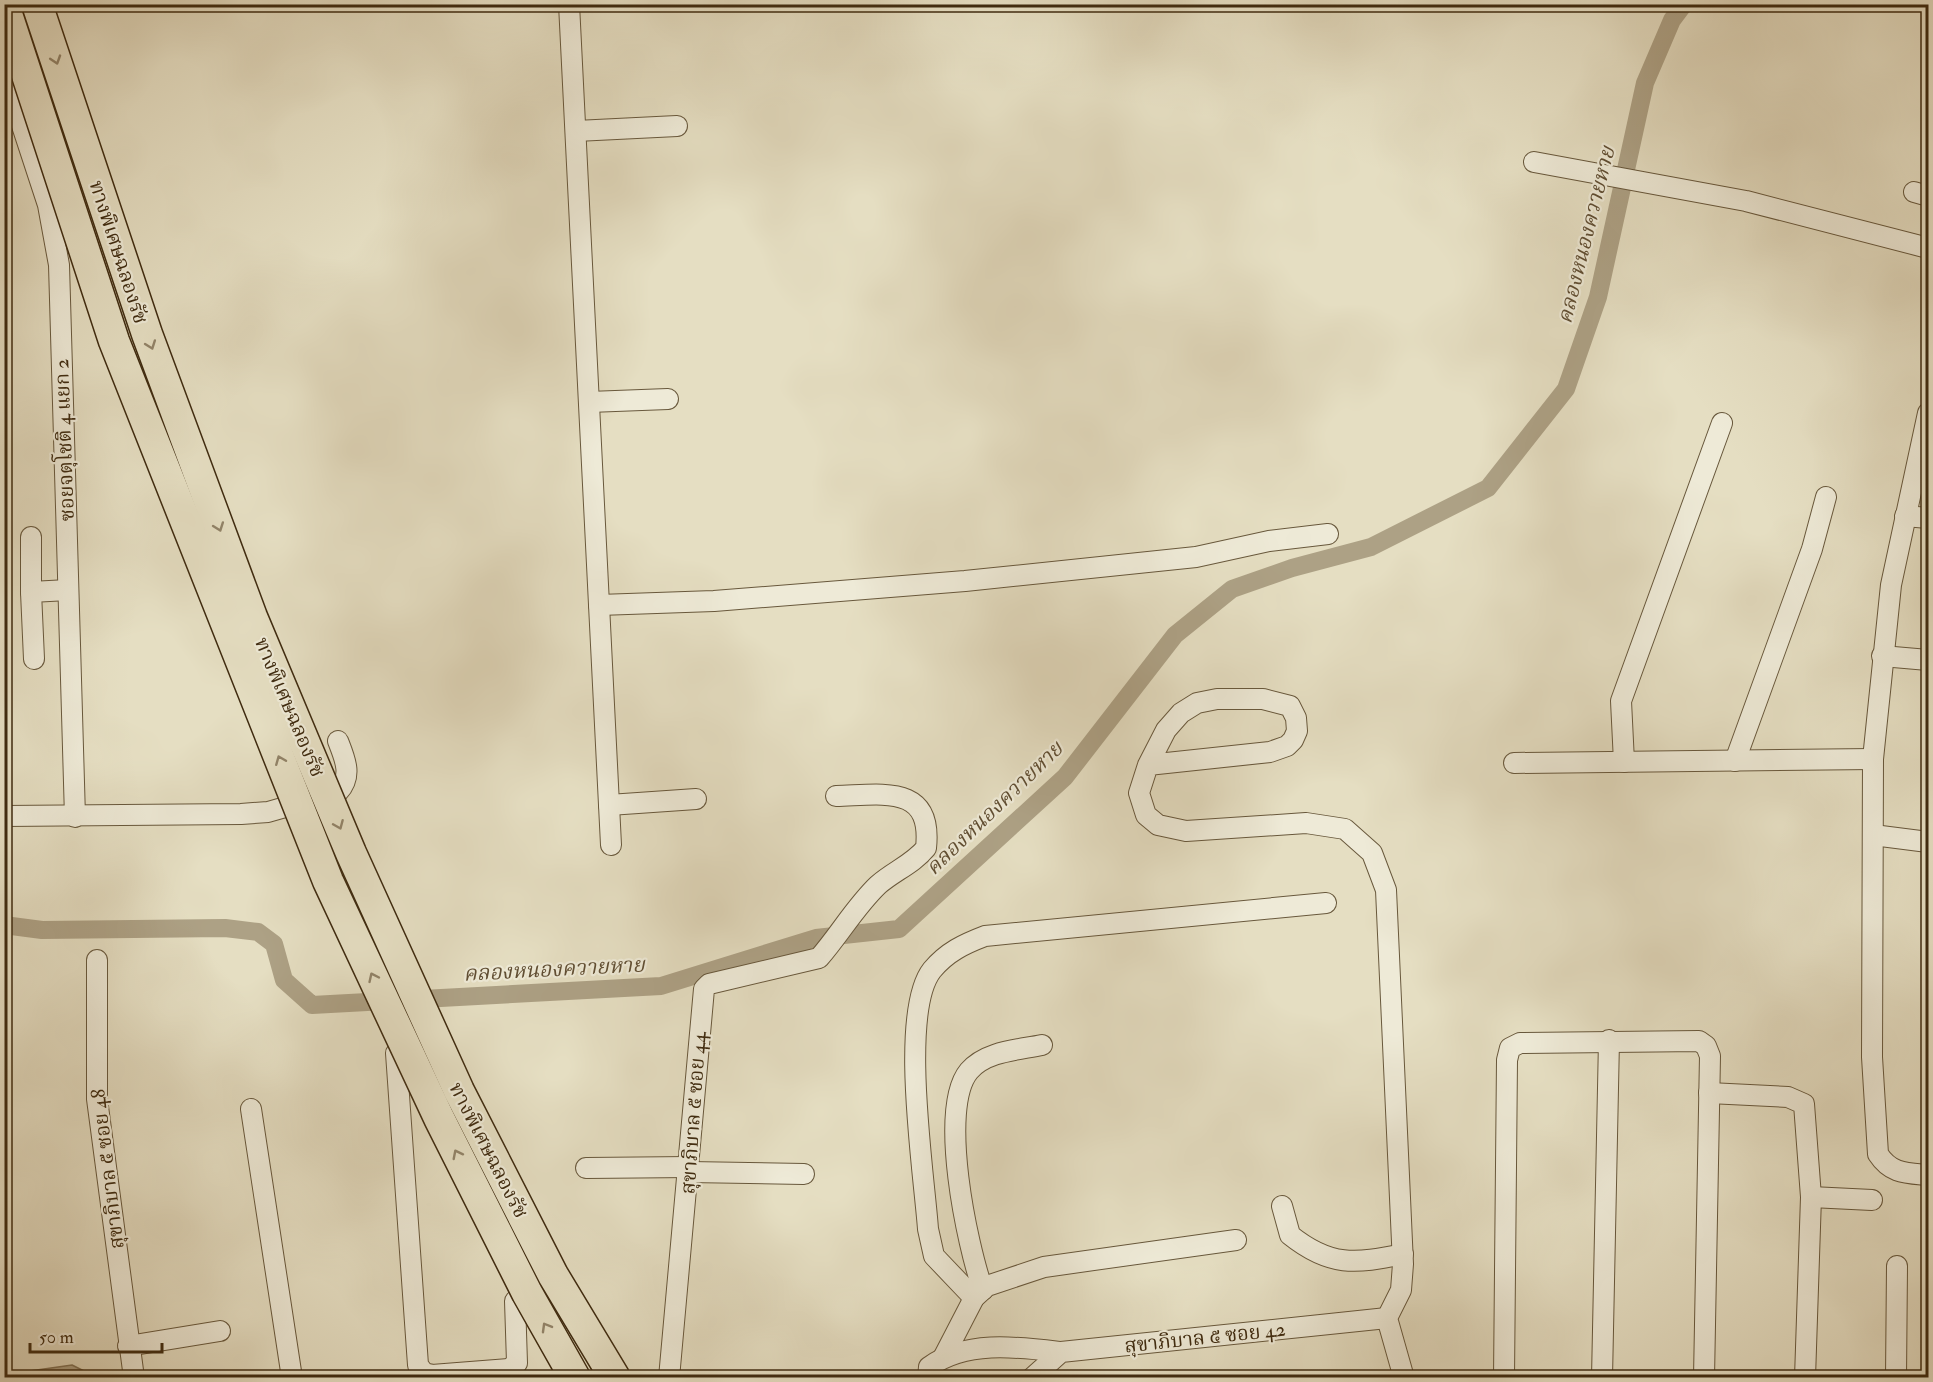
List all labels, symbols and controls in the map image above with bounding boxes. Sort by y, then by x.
one-way arrow [48,54,61,65]
water label: คลองหนองควายหาย [1551,142,1622,326]
street label: ทางพิเศษฉลองรัช [84,177,153,327]
one-way arrow [143,339,156,349]
street label: ซอยจตุโชติ 4 แยก 2 [47,358,80,522]
one-way arrow [211,522,224,532]
street label: ทางพิเศษฉลองรัช [249,634,330,781]
water label: คลองหนองควายหาย [920,735,1070,881]
one-way arrow [275,755,287,766]
one-way arrow [332,818,344,829]
water label: คลองหนองควายหาย [463,951,647,988]
one-way arrow [368,973,380,984]
street label: สุขาภิบาล ๕ ซอย 44 [675,1030,712,1195]
street label: ทางพิเศษฉลองรัช [444,1078,534,1222]
street label: สุขาภิบาล ๕ ซอย 48 [85,1088,130,1250]
one-way arrow [452,1149,464,1160]
scale bar [30,1316,162,1354]
street label: สุขาภิบาล ๕ ซอย 42 [1123,1317,1287,1358]
one-way arrow [542,1323,553,1333]
text: 50 m [39,1326,74,1349]

